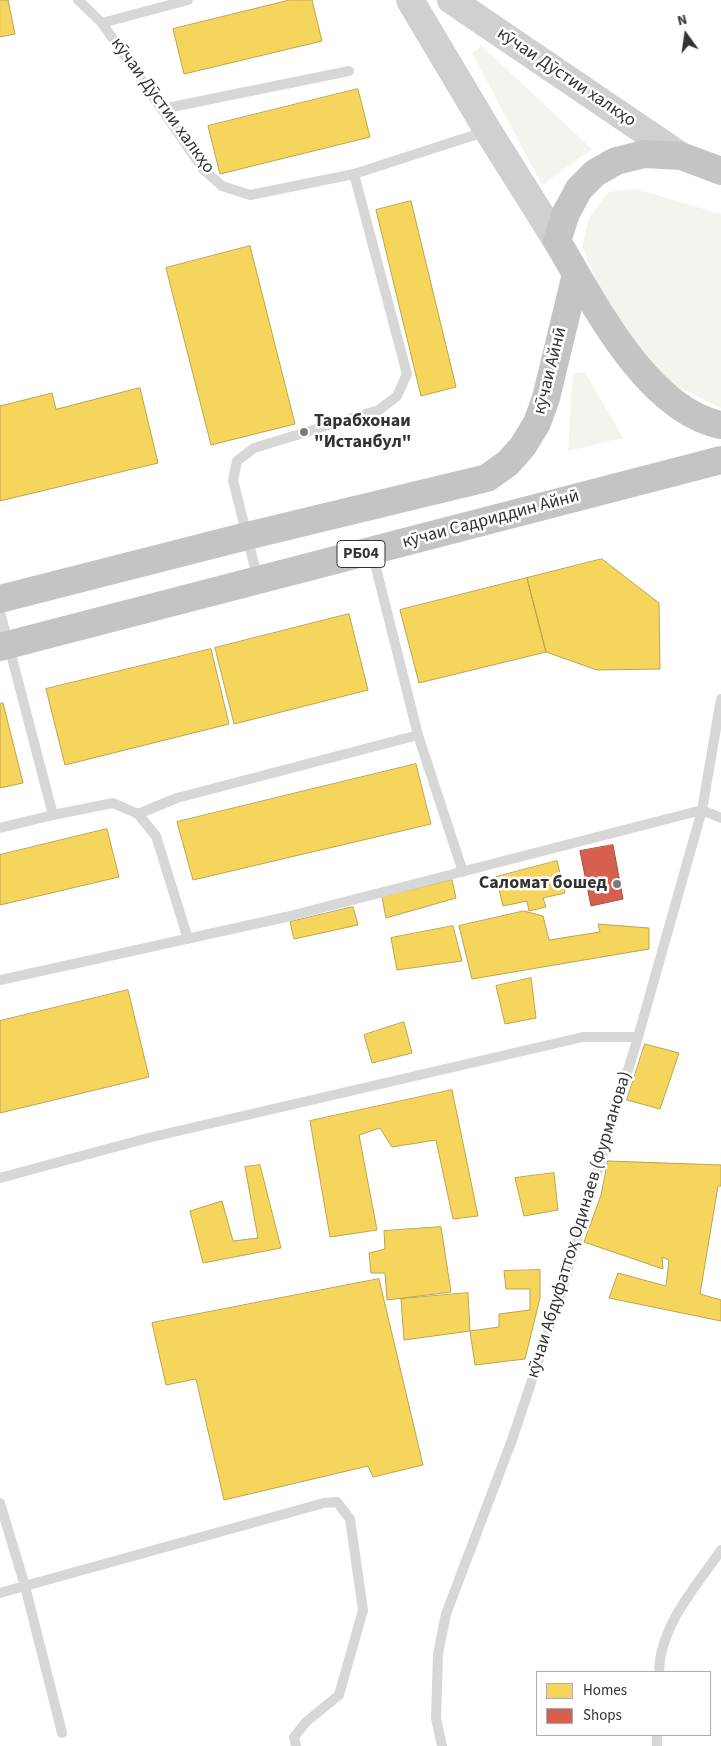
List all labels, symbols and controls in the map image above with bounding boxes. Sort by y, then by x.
north arrow [661,10,711,60]
text: N [675,10,689,31]
street label: кӯчаи Дӯстии халкҳо [492,24,640,132]
street label: кӯчаи Дӯстии халкҳо [105,34,219,178]
street label: кӯчаи Айнӣ [530,325,572,417]
place label: Тарабхонаи "Истанбул" [314,411,411,454]
marker: Тарабхонаи "Истанбул" [298,426,310,438]
street label: кӯчаи Садриддин Айнӣ [400,486,582,554]
road number: РБ04 [337,540,385,568]
place label: Саломат бошед [479,873,607,895]
marker: Саломат бошед [611,878,623,890]
street label: кӯчаи Абдуфаттоҳ Одинаев (Фурманова) [523,1069,637,1381]
legend [536,1671,711,1736]
text: Homes [583,1680,627,1701]
text: Shops [583,1705,622,1726]

